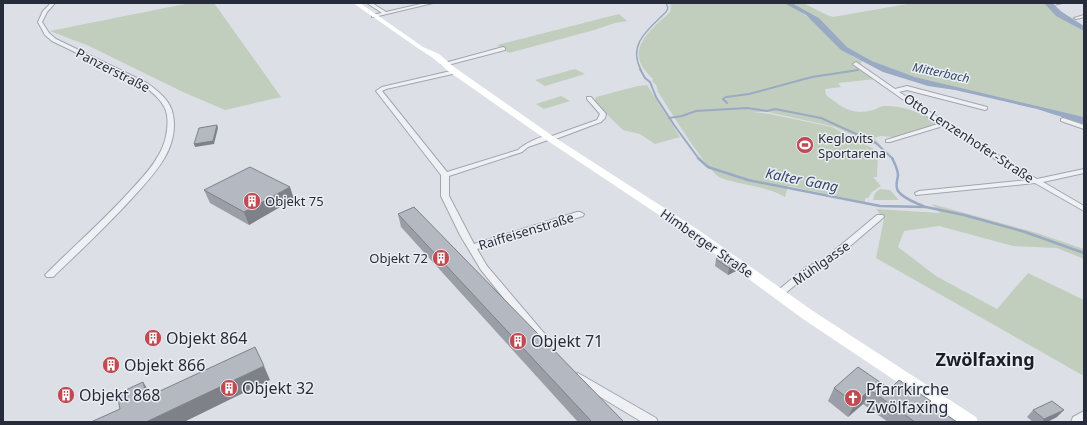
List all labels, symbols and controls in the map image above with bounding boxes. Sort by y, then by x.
street label: Panzerstraße [73,44,153,96]
water label: Mitterbach [911,58,971,87]
street label: Otto Lenzenhofer-Straße [901,89,1037,187]
place label: Keglovits Sportarena [818,129,886,162]
sports icon: Keglovits Sportarena [795,135,815,155]
water label: Kalter Gang [764,163,840,196]
building icon: Objekt 75 [242,191,262,211]
place label: Objekt 75 [265,192,324,210]
street label: Himberger Straße [657,204,757,282]
street label: Raiffeisenstraße [476,208,576,254]
street label: Mühlgasse [789,237,853,289]
building icon: Objekt 72 [431,248,451,268]
place label: Objekt 72 [369,249,428,267]
place label: Objekt 864 [166,327,247,349]
building icon: Objekt 864 [143,328,163,348]
place label: Objekt 71 [531,330,603,352]
building icon: Objekt 71 [508,331,528,351]
district label: Zwölfaxing [935,347,1035,371]
place label: Objekt 866 [124,354,205,376]
building icon: Objekt 866 [101,355,121,375]
place label: Objekt 32 [242,377,314,399]
building icon: Objekt 32 [219,378,239,398]
place label: Pfarrkirche Zwölfaxing [866,378,949,418]
place label: Objekt 868 [79,384,160,406]
building icon: Objekt 868 [56,385,76,405]
church icon: Pfarrkirche Zwölfaxing [843,388,863,408]

